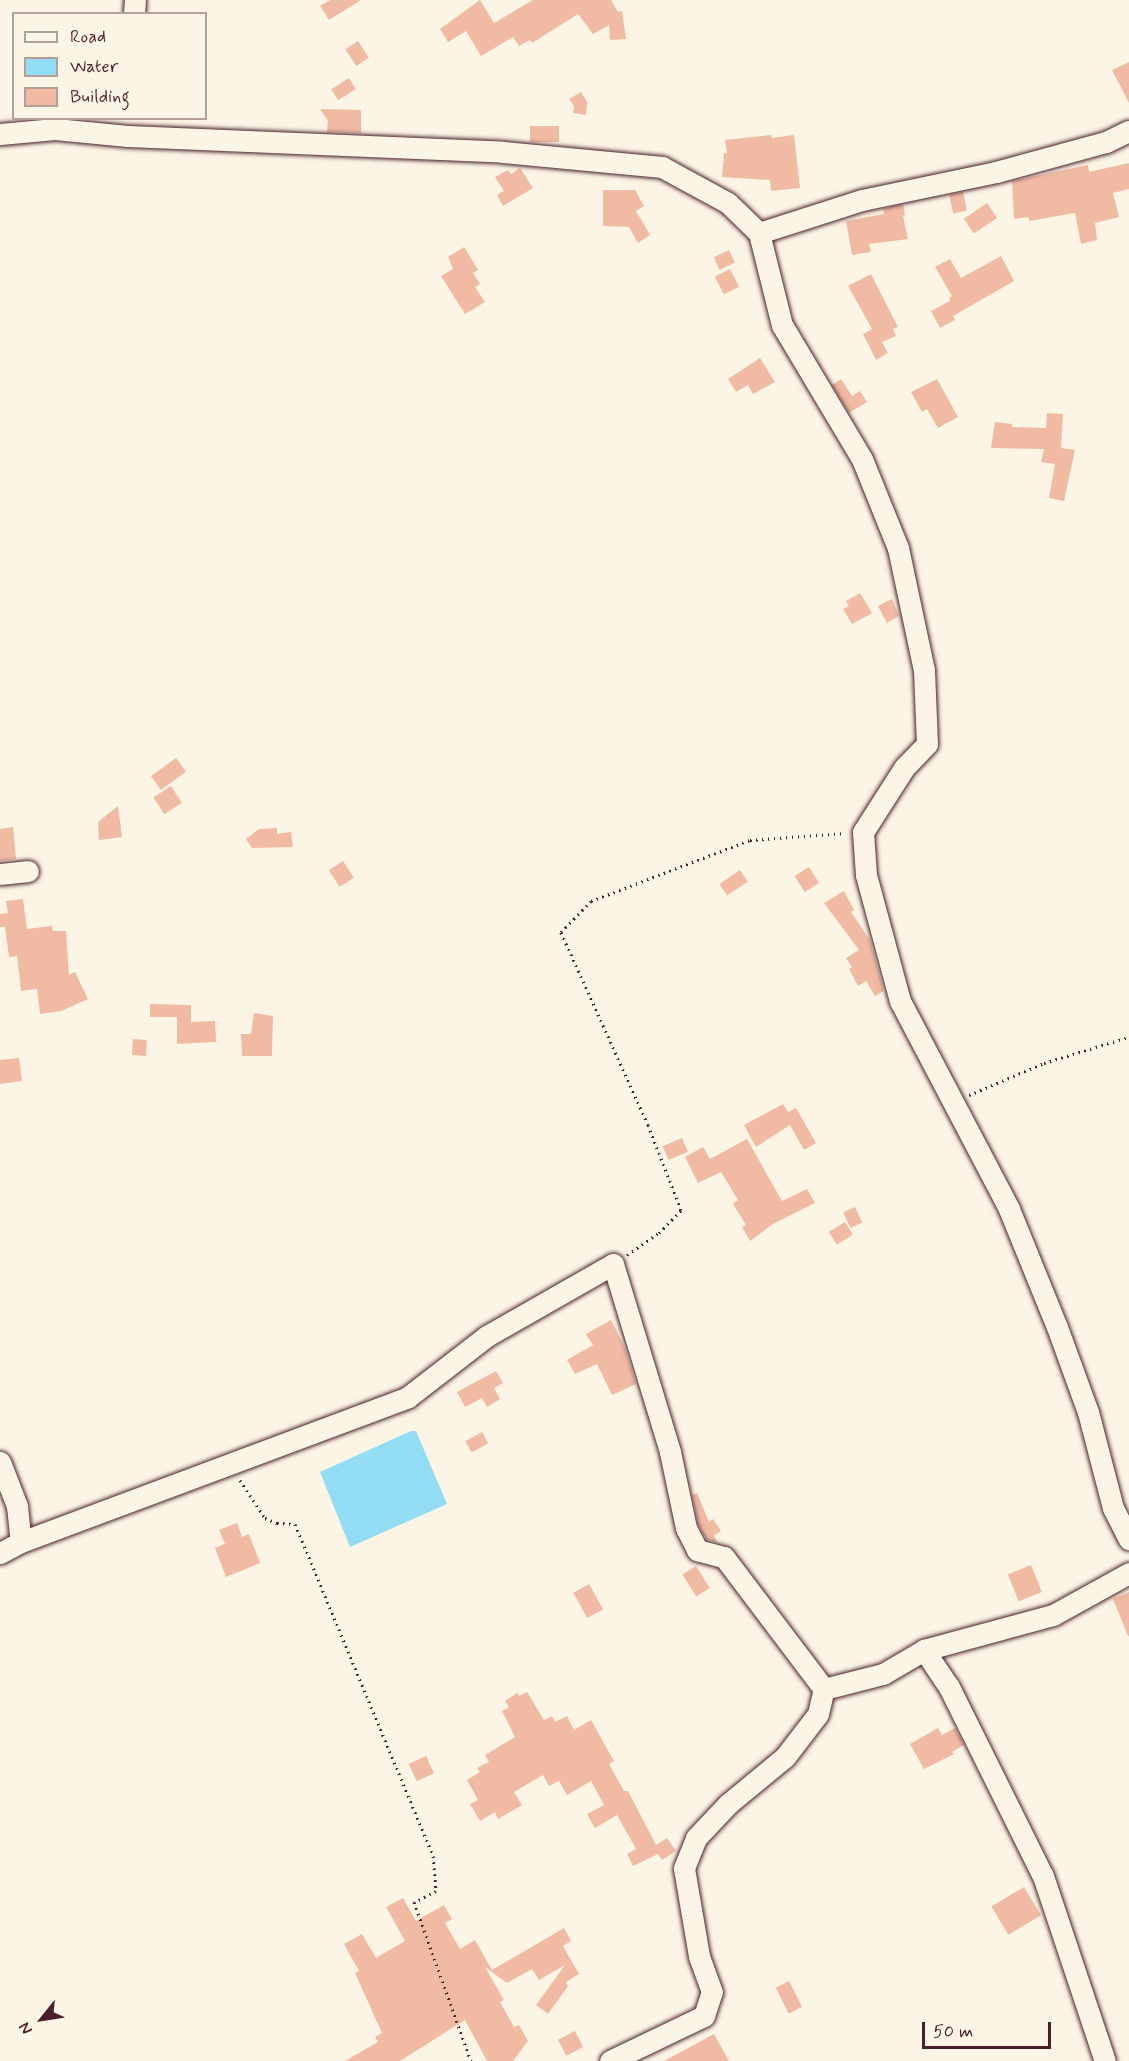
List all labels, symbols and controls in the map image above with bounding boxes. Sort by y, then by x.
legend [12,12,207,120]
text: Road [70,25,106,49]
text: Water [70,55,118,79]
text: Building [70,85,130,109]
north arrow [12,1989,72,2049]
scale bar [925,2010,1054,2048]
text: N [14,2018,38,2038]
text: 50 m [933,2020,973,2044]

